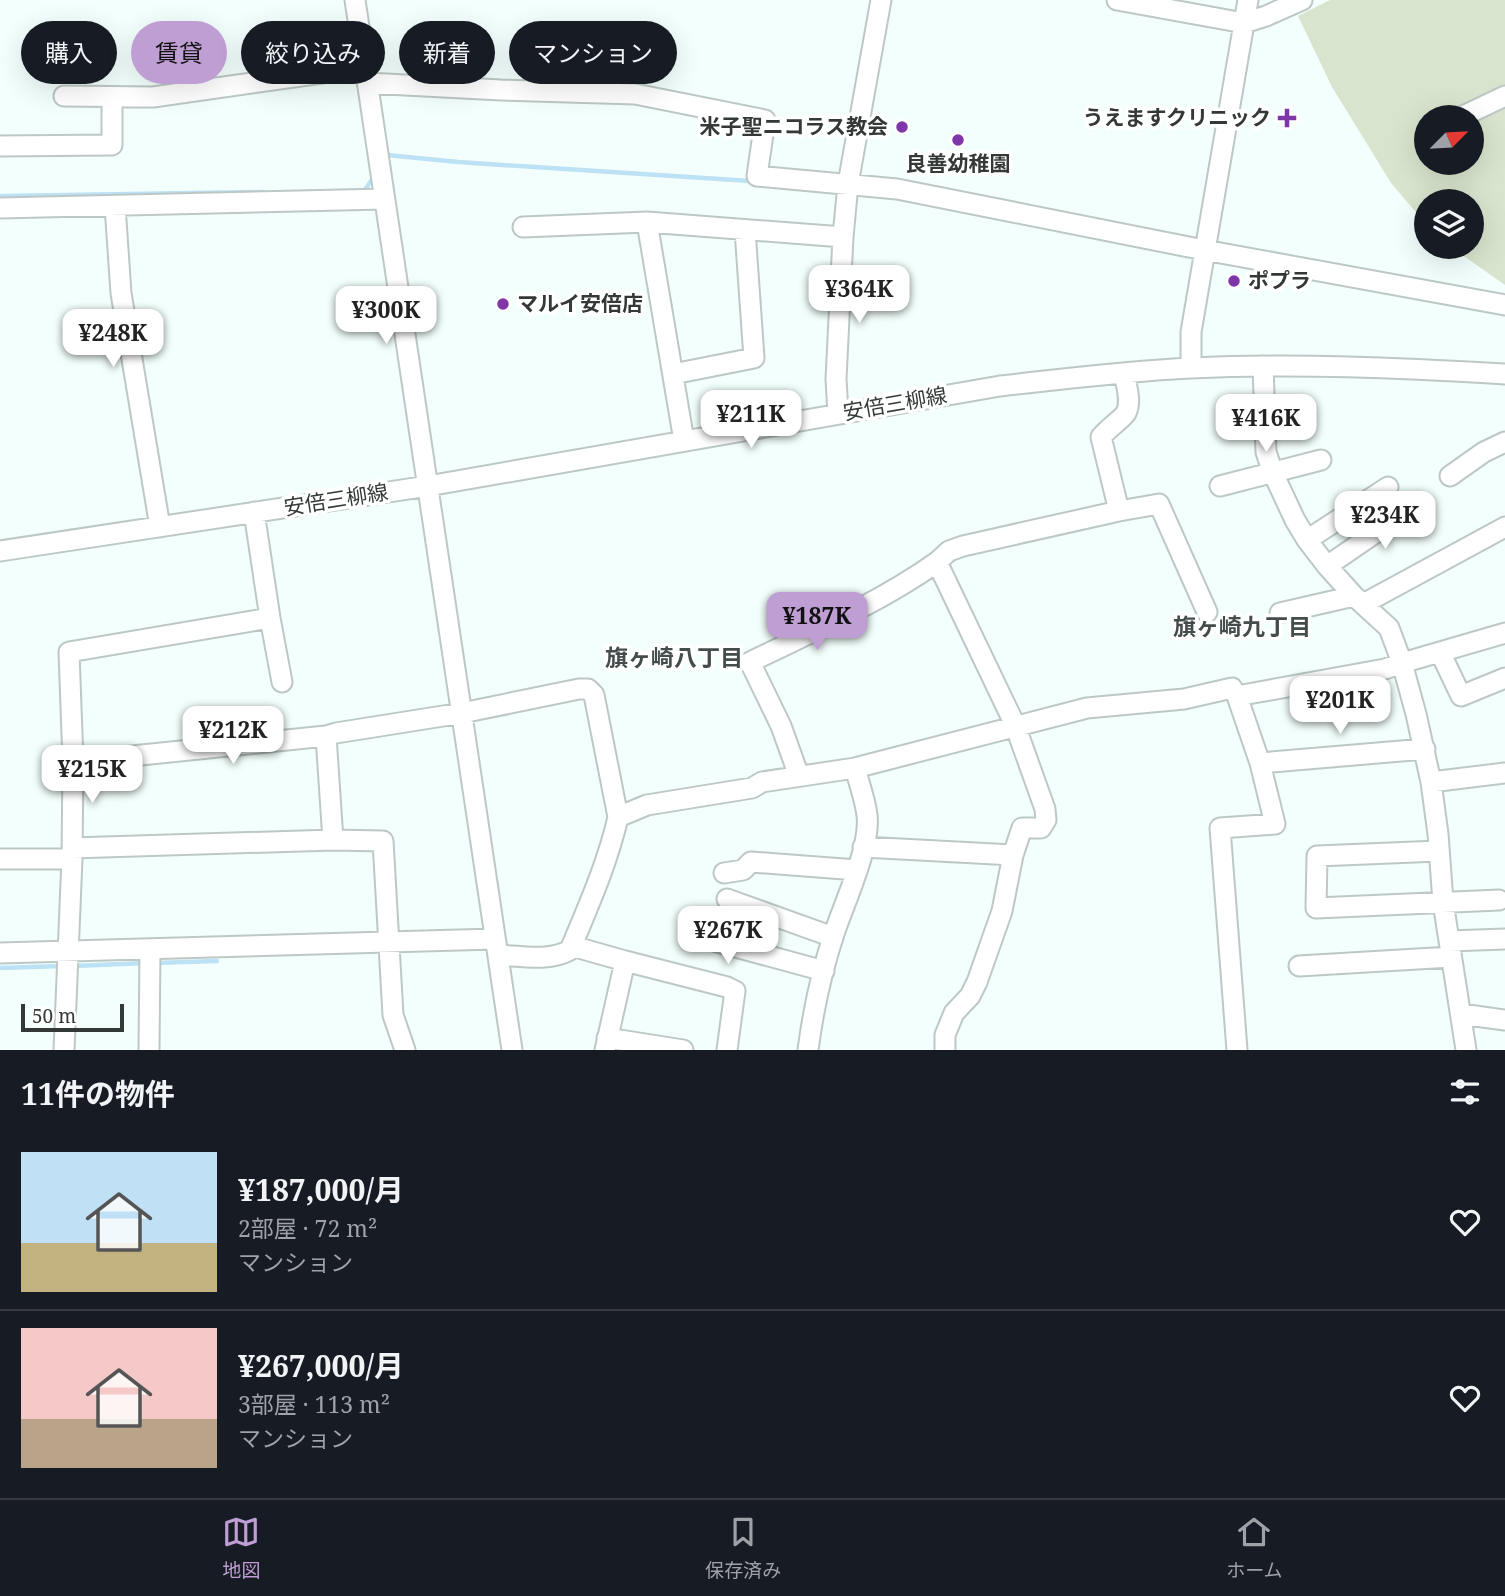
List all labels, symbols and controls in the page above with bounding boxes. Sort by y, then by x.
chip: 購入 [21,21,117,84]
chip: 賃貸 [131,21,227,84]
chip: 絞り込み [241,21,385,84]
chip: 新着 [399,21,495,84]
chip: マンション [509,21,677,84]
place label: うえますクリニック [1083,103,1271,131]
north arrow [1414,105,1484,175]
map controls [1414,105,1484,259]
marker: うえますクリニック [1277,108,1297,128]
place label: 米子聖ニコラス教会 [699,112,888,140]
marker: 米子聖ニコラス教会 [894,119,910,135]
marker: 良善幼稚園 [950,132,966,148]
place label: 良善幼稚園 [906,149,1011,177]
button: layers [1414,189,1484,259]
pin: ¥364K [810,266,908,325]
place label: ポプラ [1248,266,1311,294]
text: ¥364K [825,272,893,304]
marker: ポプラ [1226,273,1242,289]
pin: ¥300K [337,286,435,346]
place label: マルイ安倍店 [517,289,643,317]
text: ¥300K [352,293,420,325]
marker: マルイ安倍店 [495,296,511,312]
pin: ¥248K [64,310,162,369]
text: ¥248K [79,316,147,348]
street label: 安倍三柳線 [841,380,949,426]
pin: ¥211K [702,391,800,450]
pin: ¥416K [1217,394,1315,454]
text: ¥211K [717,397,785,429]
text: ¥416K [1232,401,1300,433]
street label: 安倍三柳線 [282,477,390,521]
pin: ¥234K [1336,491,1434,551]
text: ¥234K [1351,498,1419,530]
pin: ¥187K [768,592,866,652]
text: ¥187K [783,599,851,631]
district label: 旗ヶ崎九丁目 [1173,610,1311,642]
district label: 旗ヶ崎八丁目 [605,641,743,673]
pin: ¥201K [1291,676,1389,736]
text: ¥201K [1306,683,1374,715]
pin: ¥212K [184,706,282,766]
text: ¥212K [199,713,267,745]
pin: ¥215K [43,746,141,805]
text: ¥215K [58,752,126,784]
pin: ¥267K [679,906,777,966]
text: ¥267K [694,913,762,945]
scale bar [21,1001,124,1033]
text: 50 m [32,1003,76,1029]
text: 11件の物件 [21,1073,175,1114]
icon: filters [1446,1073,1484,1111]
text: ¥187,000/月 [238,1169,404,1210]
icon: home [77,1180,161,1264]
icon: heart [1446,1203,1484,1241]
text: 2部屋 · 72 m² [238,1212,377,1244]
text: マンション [238,1246,353,1278]
text: ¥267,000/月 [238,1345,404,1386]
icon: home [77,1356,161,1440]
icon: heart [1446,1379,1484,1417]
text: 3部屋 · 113 m² [238,1388,390,1420]
text: マンション [238,1422,353,1454]
tab: 地図 [222,1513,260,1583]
tab: 保存済み [705,1513,781,1583]
tab: ホーム [1226,1513,1283,1583]

